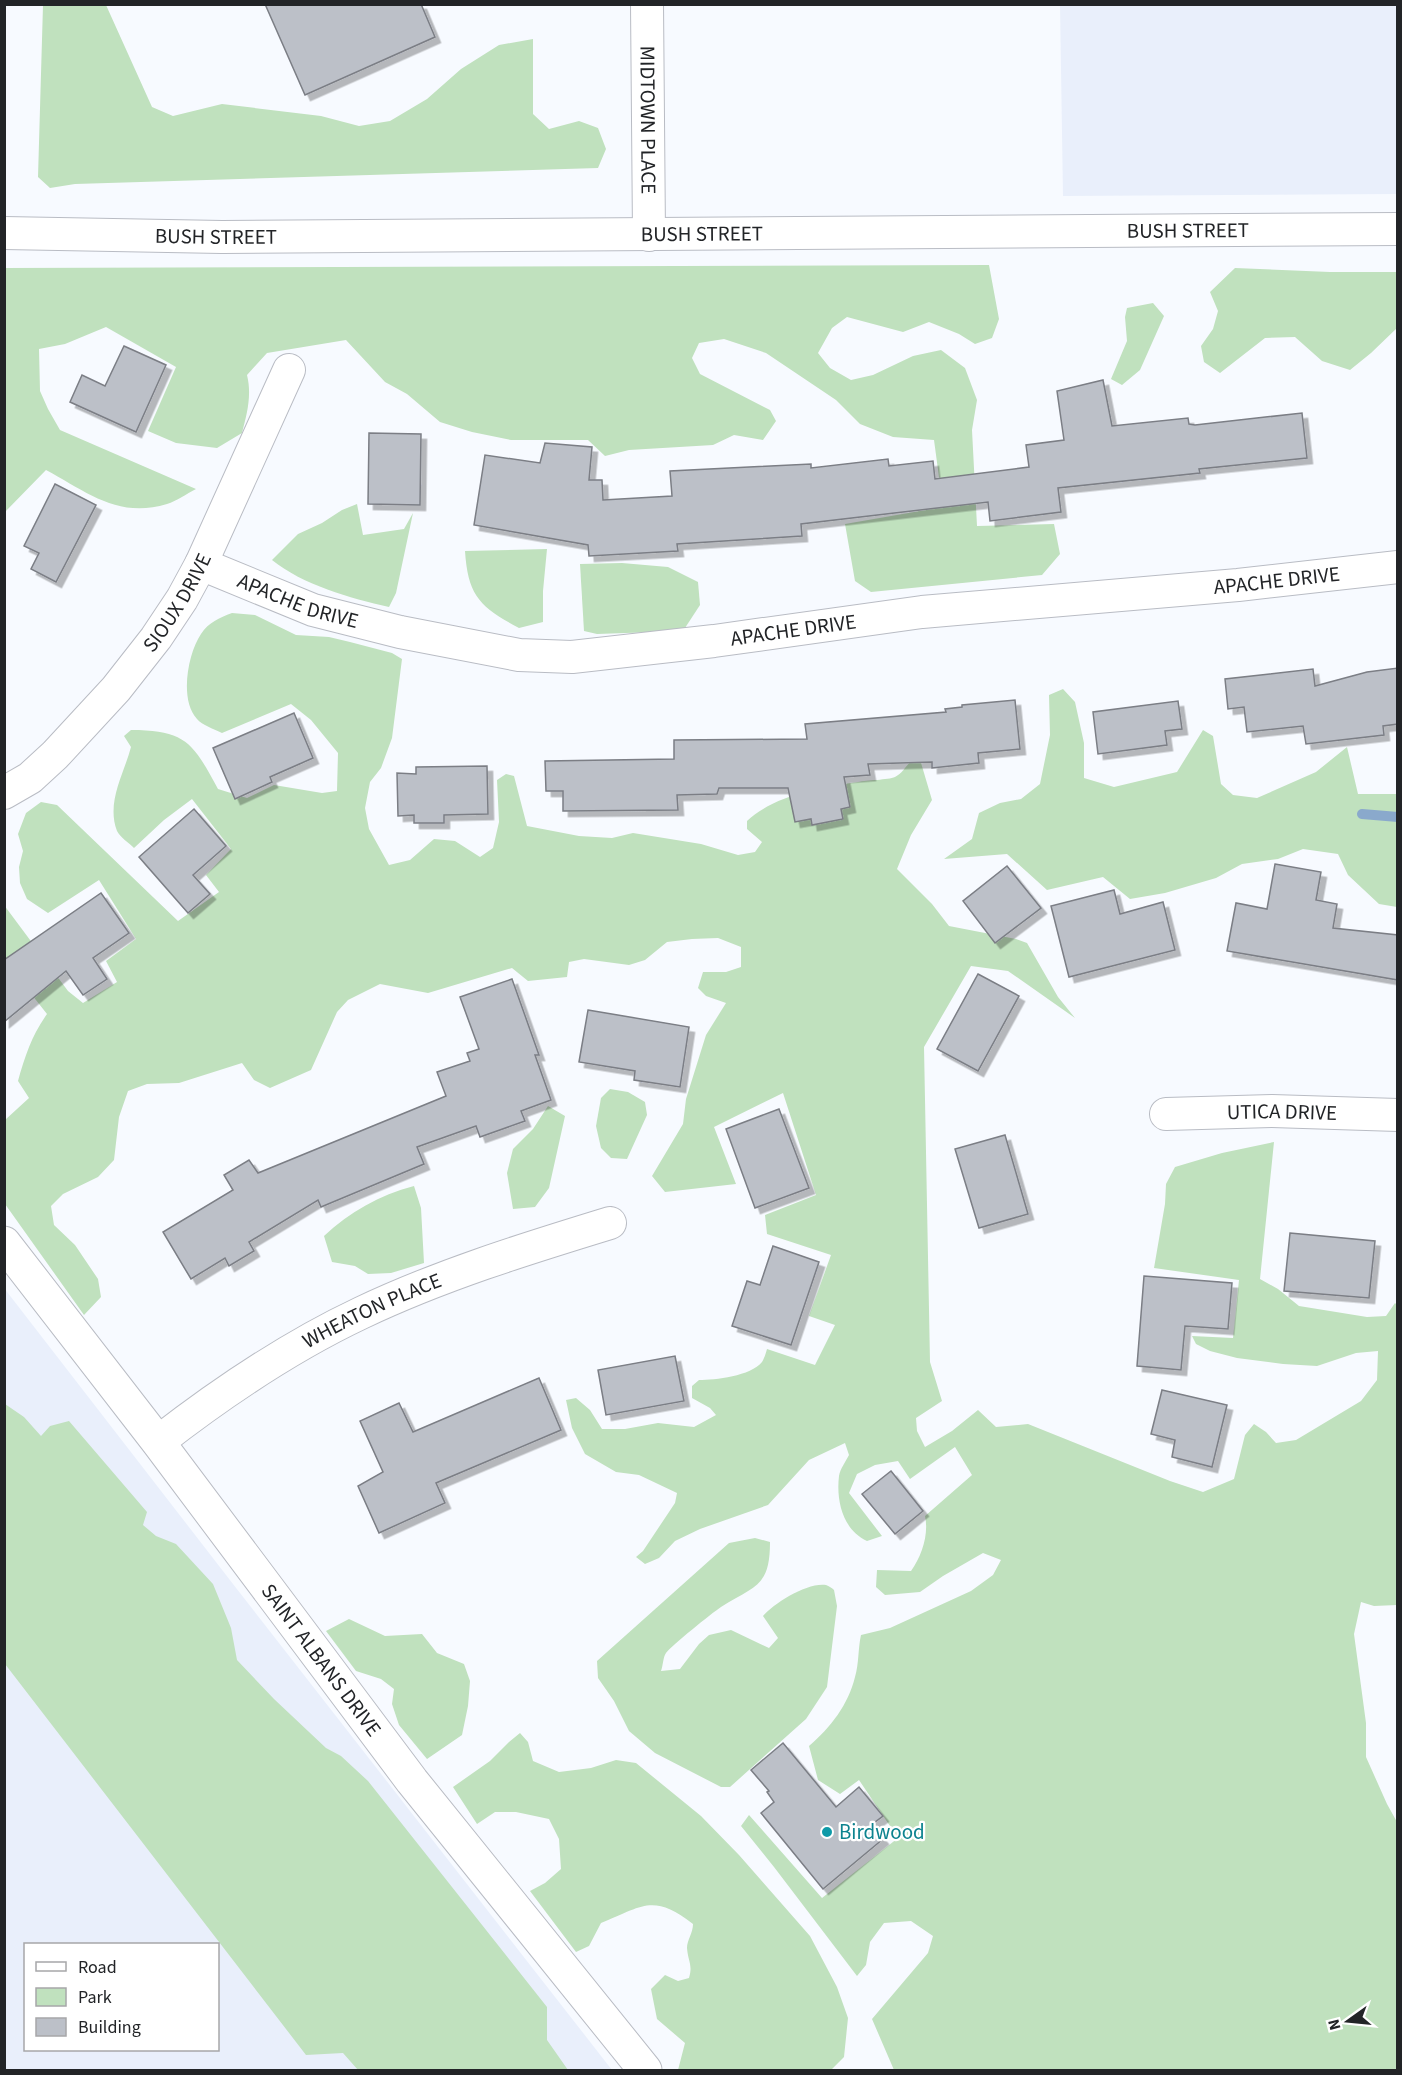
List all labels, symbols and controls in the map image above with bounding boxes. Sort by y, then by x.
street label: MIDTOWN PLACE [632,46,664,194]
street label: BUSH STREET [1127,215,1249,246]
street label: BUSH STREET [641,218,763,249]
street label: BUSH STREET [155,221,277,252]
street label: SIOUX DRIVE [135,548,219,659]
street label: APACHE DRIVE [1212,559,1341,602]
street label: APACHE DRIVE [233,566,362,636]
street label: APACHE DRIVE [728,606,858,654]
street label: UTICA DRIVE [1226,1096,1338,1128]
street label: WHEATON PLACE [297,1265,446,1356]
street label: SAINT ALBANS DRIVE [254,1577,388,1743]
place label: Birdwood [839,1817,925,1847]
marker: Birdwood [820,1825,834,1839]
legend [24,1943,219,2051]
text: Road [78,1955,117,1980]
text: Park [78,1985,112,2010]
north arrow [1318,1991,1378,2051]
text: Building [78,2015,141,2040]
text: N [1322,2017,1346,2033]

